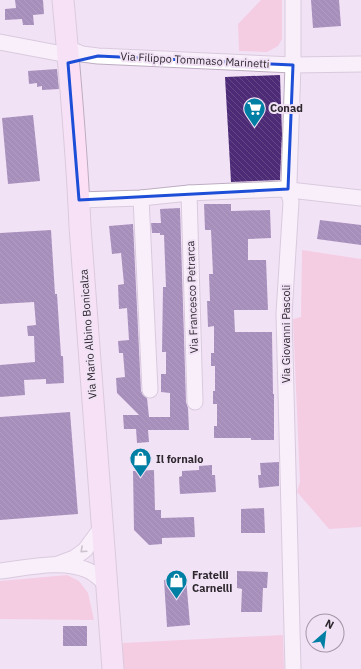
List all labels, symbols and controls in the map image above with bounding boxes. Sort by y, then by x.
street label: Via Filippo Tommaso Marinetti [120,49,270,71]
supermarket icon: Conad [242,95,268,128]
place label: Conad [270,101,303,115]
street label: Via Francesco Petrarca [183,240,201,354]
street label: Via Mario Albino Bonicalza [76,268,100,399]
street label: Via Giovanni Pascoli [279,285,293,383]
shop icon: Il fornaio [128,446,154,479]
place label: Il fornaio [156,452,203,466]
one-way arrow [80,545,88,553]
shop icon: Fratelli Carnelli [164,568,190,601]
place label: Fratelli Carnelli [192,568,232,595]
north arrow [305,613,345,653]
text: N [323,616,337,632]

